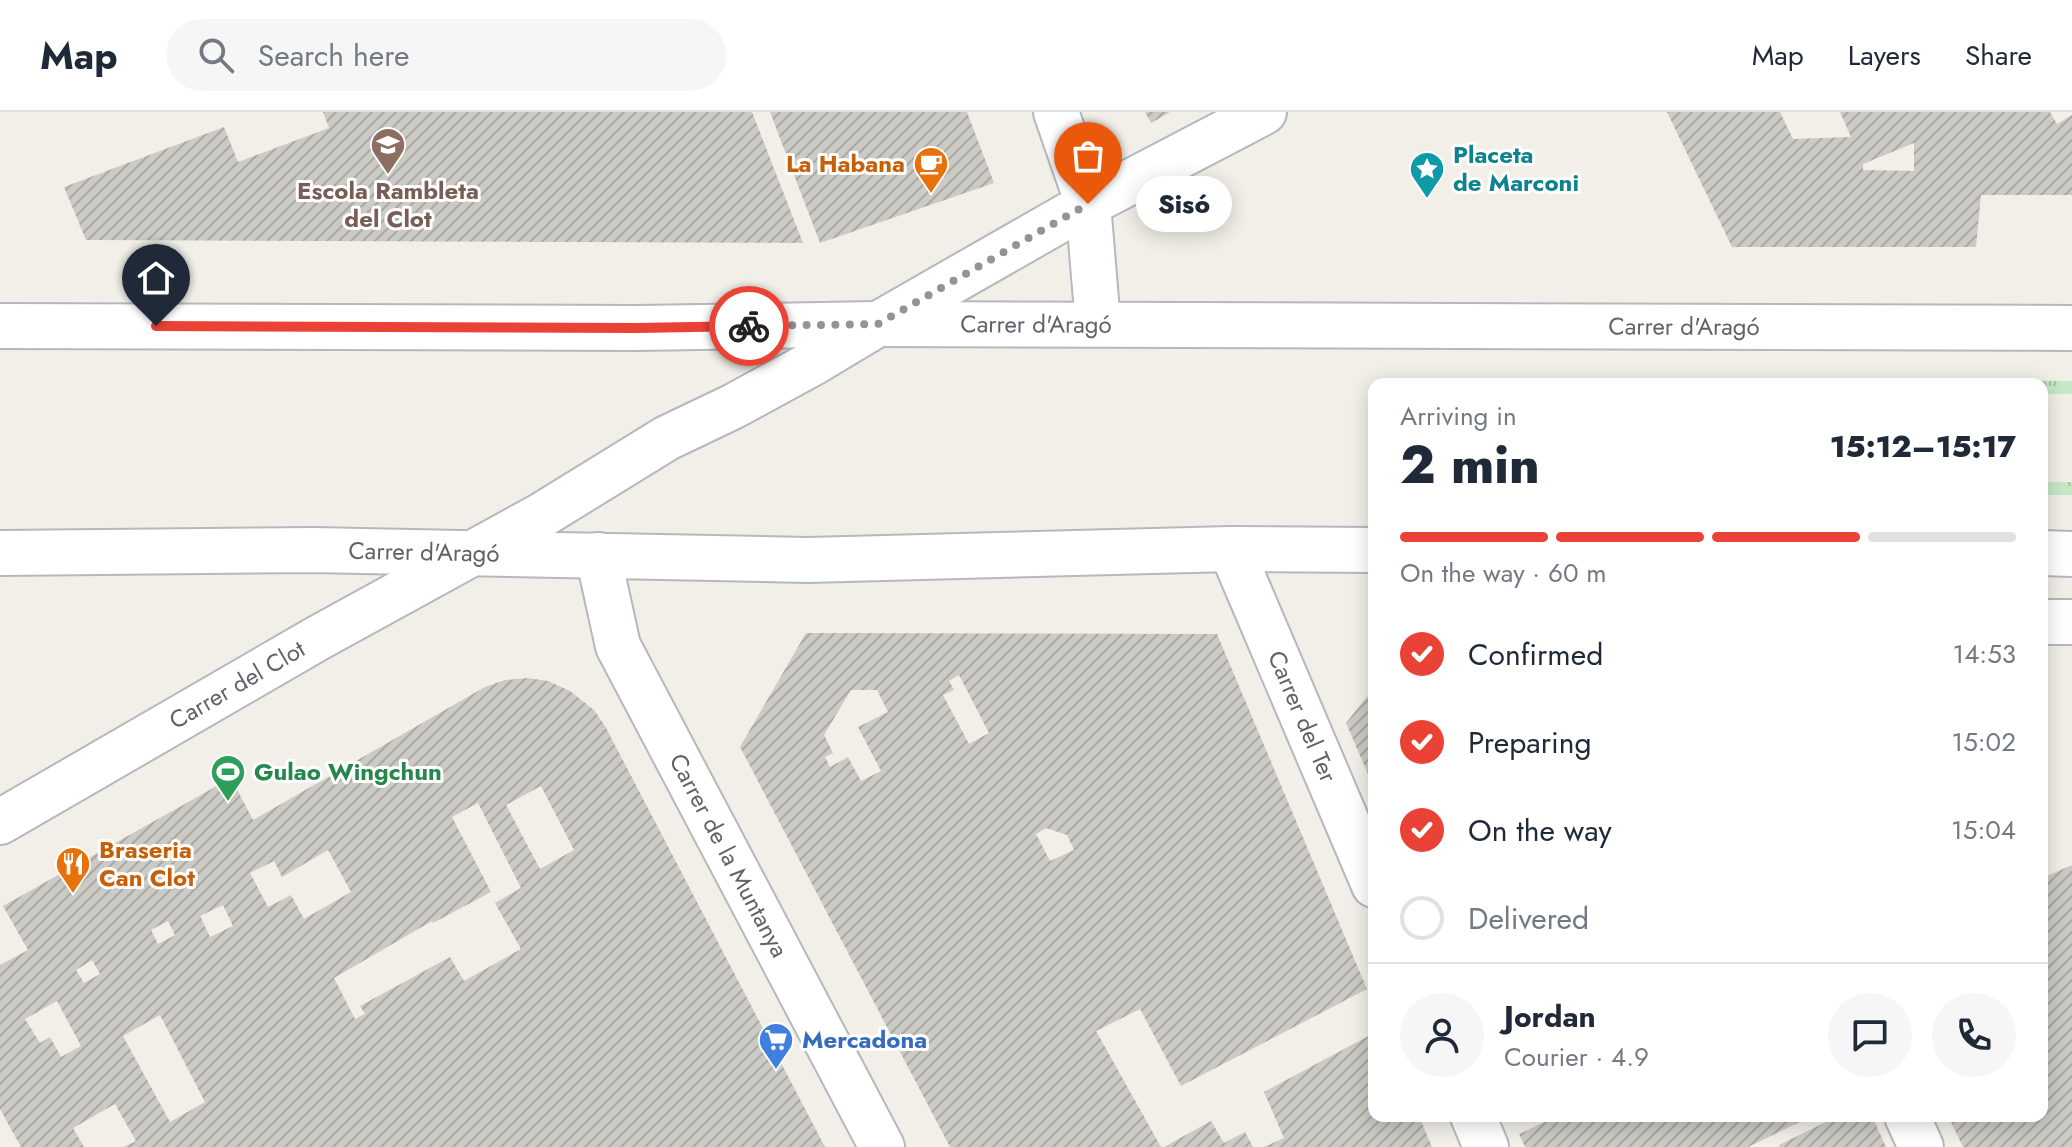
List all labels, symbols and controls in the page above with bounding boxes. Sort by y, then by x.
search box [166,19,726,91]
text: Map [40,28,118,83]
icon: search [194,33,238,77]
text: Search here [258,34,410,77]
text: Map [1752,35,1804,76]
text: Layers [1848,35,1921,76]
text: Share [1965,35,2032,76]
pin [1054,122,1122,204]
school or university icon: Escola Rambleta del Clot [369,126,407,176]
icon: bag [1066,134,1110,178]
place label: Placeta de Marconi [1453,137,1579,200]
cafe icon: La Habana [912,145,950,195]
place label: La Habana [786,146,905,181]
place icon: Placeta de Marconi [1408,150,1446,200]
place label: Escola Rambleta del Clot [297,173,479,236]
callout: Sisó [1136,176,1232,232]
text: Sisó [1158,185,1210,223]
pin [122,244,190,326]
icon: home [134,256,178,300]
courier [709,286,789,366]
icon: bike [727,304,771,348]
street label: Carrer d'Aragó [960,306,1112,342]
street label: Carrer d'Aragó [1608,308,1760,344]
text: Arriving in [1400,397,1517,435]
text: 15:12–15:17 [1830,425,2016,468]
text: 2 min [1400,427,1540,503]
street label: Carrer d'Aragó [348,533,500,571]
text: On the way · 60 m [1400,554,1607,592]
street label: Carrer del Clot [163,631,311,737]
icon: check [1400,632,1444,676]
text: Confirmed [1468,633,1603,676]
text: 14:53 [1952,635,2016,673]
street label: Carrer del Ter [1259,645,1347,788]
icon: check [1400,720,1444,764]
text: Preparing [1468,721,1592,764]
text: 15:02 [1951,723,2016,761]
street label: Carrer de la Muntanya [661,747,797,963]
sports icon: Gulao Wingchun [209,753,247,803]
place label: Gulao Wingchun [254,754,442,789]
icon: check [1400,808,1444,852]
text: On the way [1468,809,1612,852]
text: 15:04 [1951,811,2016,849]
place label: Braseria Can Clot [99,832,195,895]
restaurant icon: Braseria Can Clot [54,845,92,895]
text: Delivered [1468,897,1589,940]
button: person [1400,993,1484,1077]
button: chat [1828,993,1912,1077]
button: phone [1932,993,2016,1077]
text: Jordan [1504,995,1596,1038]
supermarket icon: Mercadona [757,1021,795,1071]
place label: Mercadona [802,1022,927,1057]
text: Courier · 4.9 [1504,1038,1649,1076]

